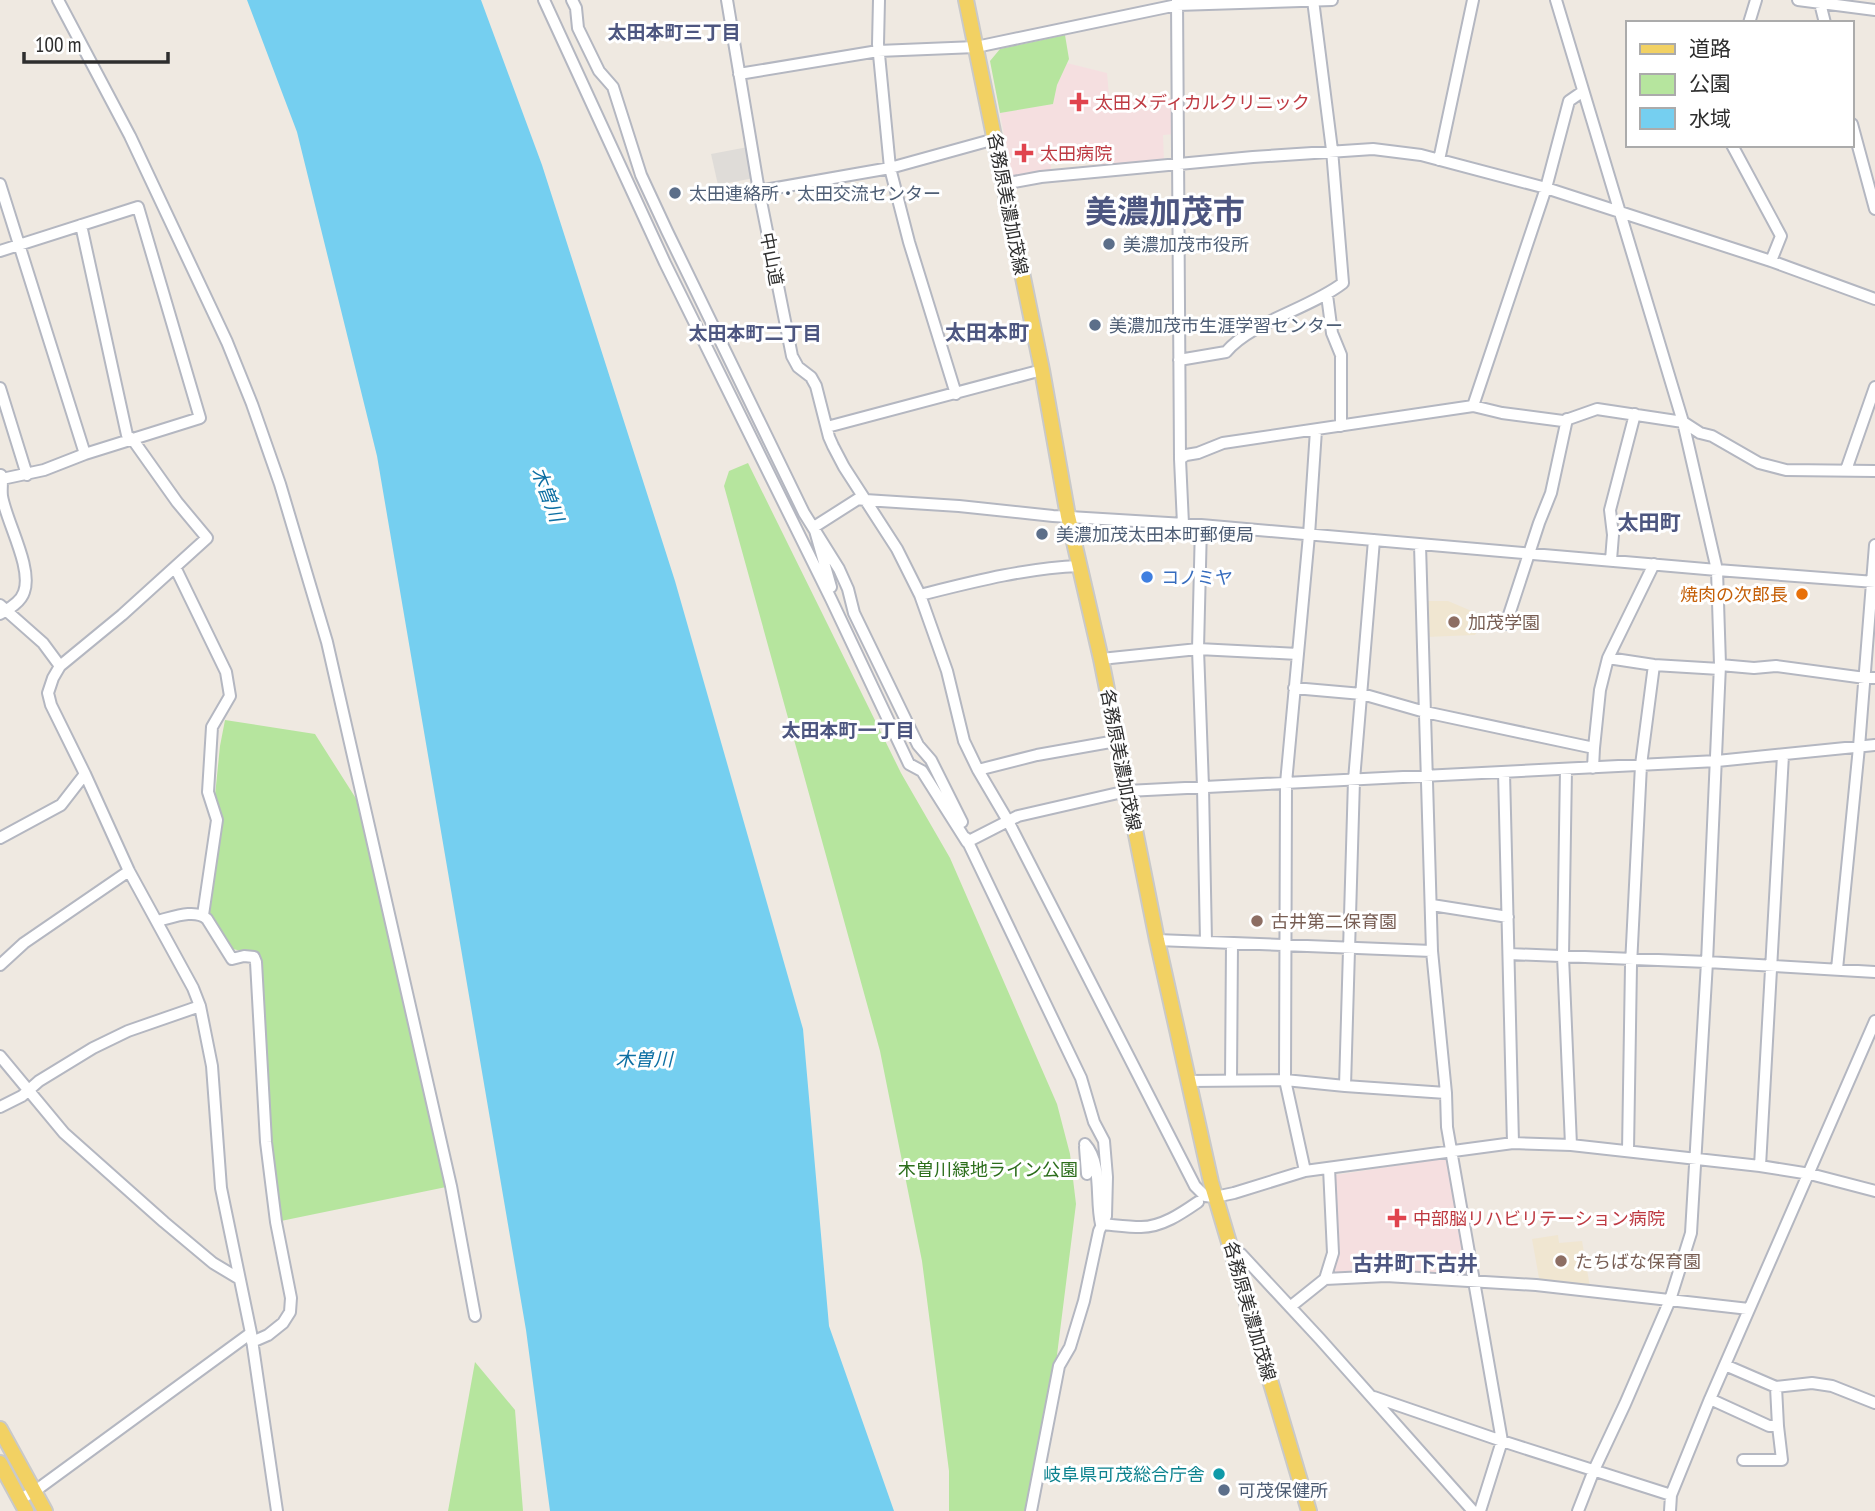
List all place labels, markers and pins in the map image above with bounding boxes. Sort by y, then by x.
place label: 太田メディカルクリニック [1095,91,1310,114]
marker: 太田メディカルクリニック [1069,92,1089,112]
place label: 太田病院 [1040,142,1112,165]
marker: 太田病院 [1014,143,1034,163]
place label: 太田連絡所・太田交流センター [689,182,941,205]
marker: 太田連絡所・太田交流センター [667,185,683,201]
place label: 美濃加茂市役所 [1123,233,1249,256]
marker: 美濃加茂市役所 [1101,236,1117,252]
place label: 美濃加茂市生涯学習センター [1109,314,1343,337]
marker: 美濃加茂市生涯学習センター [1087,317,1103,333]
place label: 美濃加茂太田本町郵便局 [1056,523,1254,546]
marker: 美濃加茂太田本町郵便局 [1034,526,1050,542]
place label: コノミヤ [1161,566,1233,589]
marker: コノミヤ [1139,569,1155,585]
place label: 焼肉の次郎長 [1680,583,1788,606]
marker: 焼肉の次郎長 [1794,586,1810,602]
place label: 加茂学園 [1468,611,1540,634]
marker: 加茂学園 [1446,614,1462,630]
place label: 古井第二保育園 [1271,910,1397,933]
marker: 古井第二保育園 [1249,913,1265,929]
place label: 中部脳リハビリテーション病院 [1413,1207,1665,1230]
marker: 中部脳リハビリテーション病院 [1387,1208,1407,1228]
place label: たちばな保育園 [1575,1250,1701,1273]
marker: たちばな保育園 [1553,1253,1569,1269]
place label: 岐阜県可茂総合庁舎 [1043,1463,1205,1486]
marker: 岐阜県可茂総合庁舎 [1211,1466,1227,1482]
place label: 可茂保健所 [1238,1479,1328,1502]
marker: 可茂保健所 [1216,1482,1232,1498]

